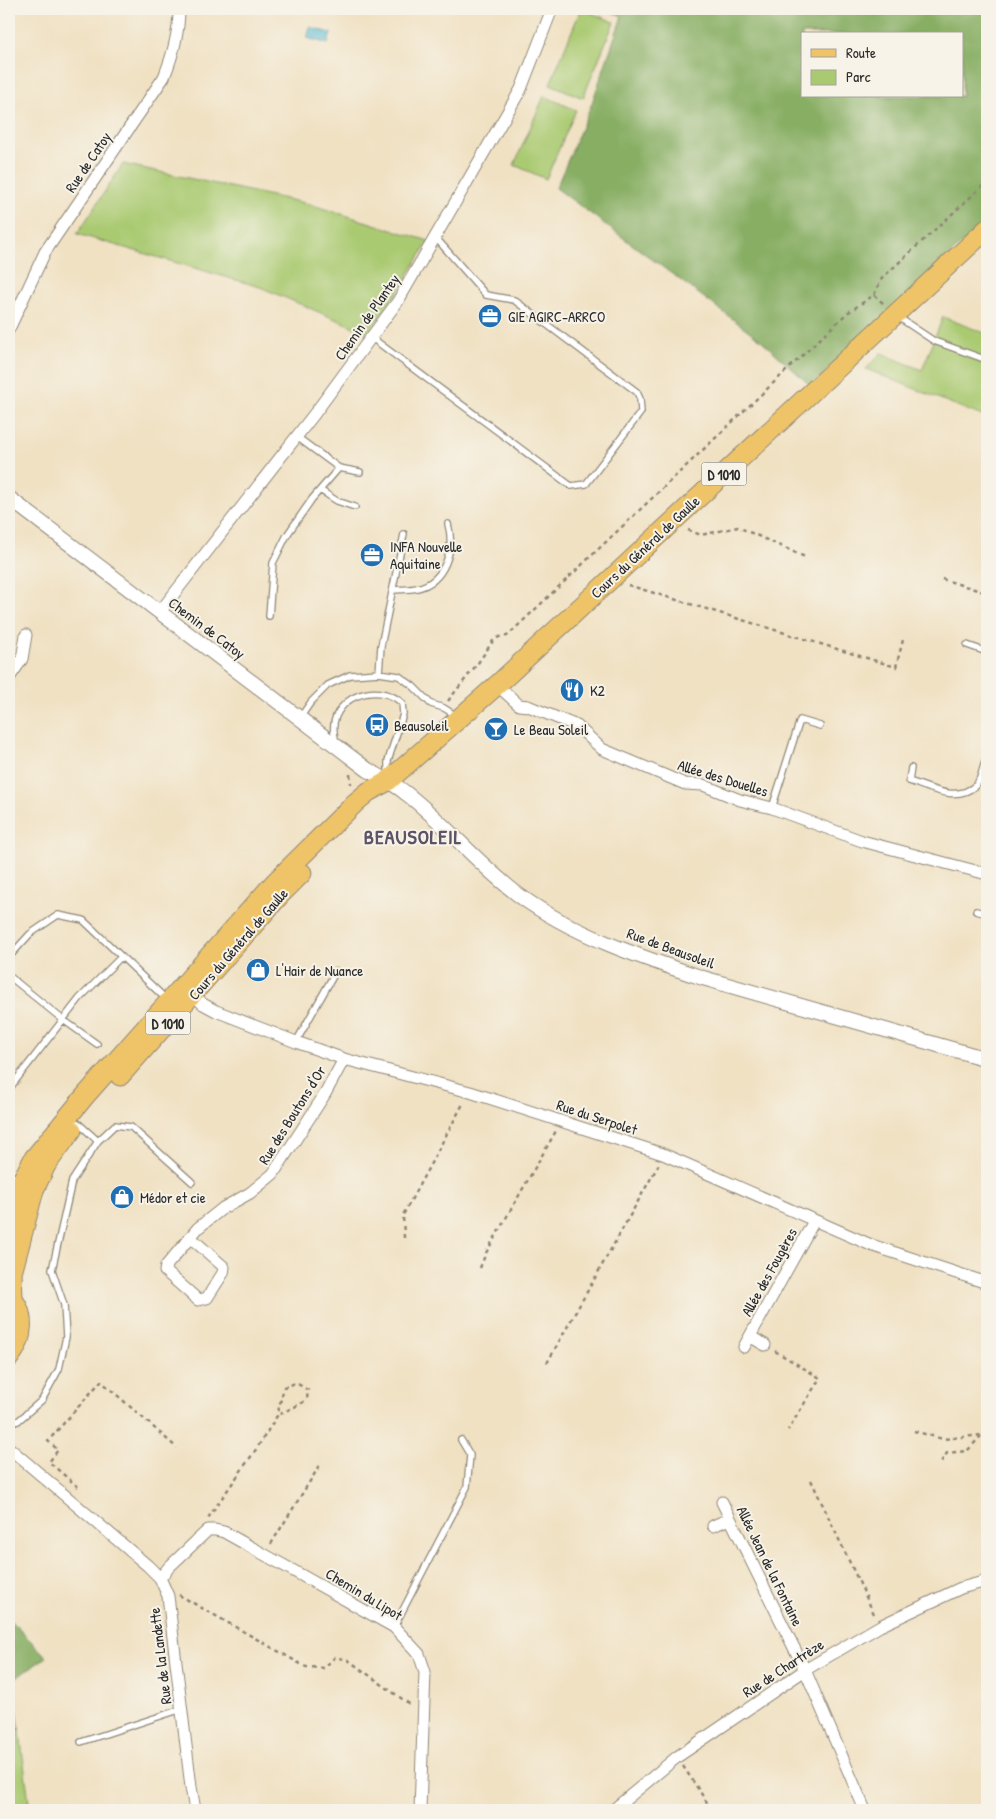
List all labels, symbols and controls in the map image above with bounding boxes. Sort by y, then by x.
legend [801,32,964,98]
text: Route [846,42,876,63]
text: Parc [846,66,871,87]
street label: Rue de Catoy [60,127,116,197]
street label: Chemin de Plantey [329,270,405,364]
office icon: GIE AGIRC-ARRCO [477,303,503,329]
place label: GIE AGIRC-ARRCO [508,306,605,327]
road number: D 1010 [702,462,746,486]
street label: Cours du Général de Gaulle [586,491,704,603]
place label: INFA Nouvelle Aquitaine [390,536,462,574]
office icon: INFA Nouvelle Aquitaine [359,542,385,568]
street label: Chemin de Catoy [164,592,250,664]
restaurant icon: K2 [559,677,585,703]
place label: K2 [590,680,605,701]
bus stop icon: Beausoleil [364,712,390,738]
place label: Beausoleil [394,715,449,736]
bar icon: Le Beau Soleil [483,716,509,742]
place label: Le Beau Soleil [514,719,588,740]
street label: Allée des Douelles [675,754,771,802]
district label: BEAUSOLEIL [364,823,462,850]
street label: Cours du Général de Gaulle [183,883,293,1005]
street label: Rue de Beausoleil [624,922,718,974]
shop icon: L'Hair de Nuance [245,957,271,983]
place label: L'Hair de Nuance [276,960,363,981]
road number: D 1010 [146,1011,190,1034]
street label: Rue des Boutons d'Or [253,1062,331,1168]
street label: Rue du Serpolet [554,1094,641,1140]
shop icon: Médor et cie [109,1184,135,1210]
place label: Médor et cie [140,1187,206,1208]
street label: Allée des Fougères [736,1224,802,1320]
street label: Allée Jean de la Fontaine [732,1503,808,1629]
street label: Chemin du Lipot [322,1563,407,1626]
street label: Rue de la Landette [144,1606,176,1706]
street label: Rue de Chartrèze [738,1634,828,1702]

